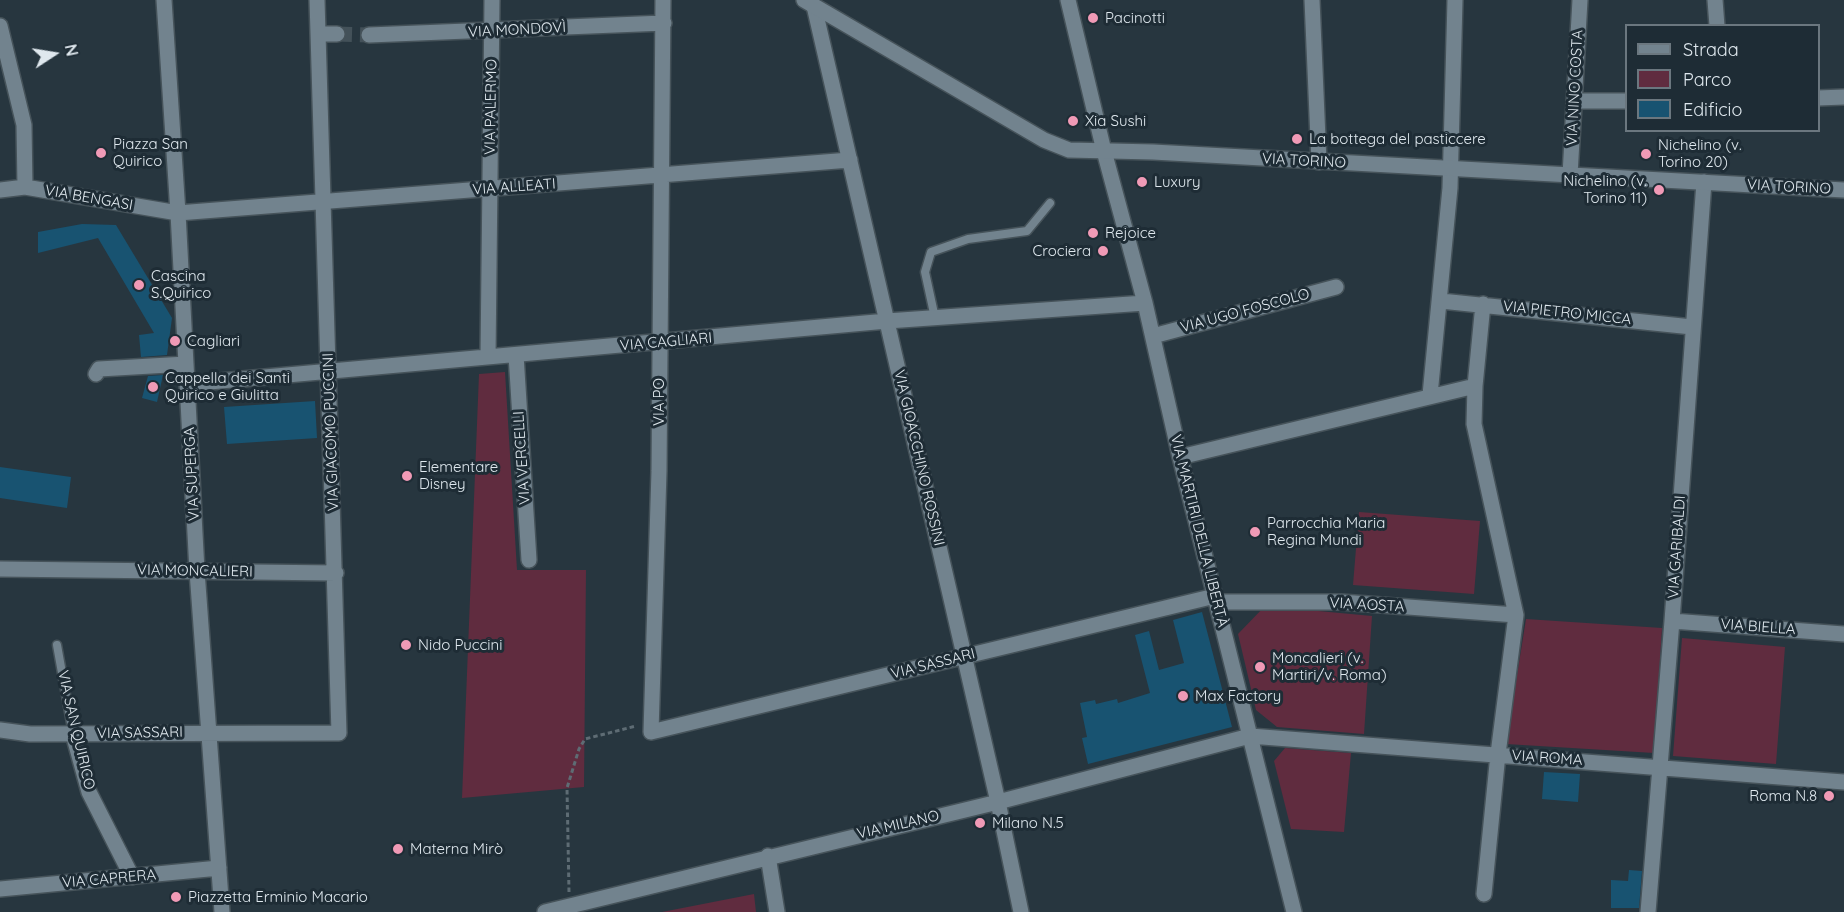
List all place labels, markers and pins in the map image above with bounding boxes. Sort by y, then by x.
place label: Pacinotti [1105,9,1165,27]
marker: Pacinotti [1086,11,1100,25]
place label: Xia Sushi [1085,112,1146,130]
marker: Xia Sushi [1066,114,1080,128]
place label: La bottega del pasticcere [1309,130,1486,148]
marker: La bottega del pasticcere [1290,132,1304,146]
place label: Piazza San Quirico [113,135,188,170]
place label: Nichelino (v. Torino 20) [1658,136,1742,171]
marker: Piazza San Quirico [94,146,108,160]
marker: Nichelino (v. Torino 20) [1639,147,1653,161]
place label: Nichelino (v. Torino 11) [1563,172,1647,207]
place label: Luxury [1154,173,1201,191]
marker: Luxury [1135,175,1149,189]
marker: Nichelino (v. Torino 11) [1652,183,1666,197]
place label: Rejoice [1105,224,1156,242]
marker: Rejoice [1086,226,1100,240]
place label: Crociera [1033,242,1091,260]
marker: Crociera [1096,244,1110,258]
place label: Cascina S.Quirico [151,267,211,302]
marker: Cascina S.Quirico [132,278,146,292]
place label: Cagliari [187,332,240,350]
marker: Cagliari [168,334,182,348]
place label: Cappella dei Santi Quirico e Giulitta [165,369,290,404]
marker: Cappella dei Santi Quirico e Giulitta [146,380,160,394]
place label: Elementare Disney [419,458,498,493]
marker: Elementare Disney [400,469,414,483]
place label: Parrocchia Maria Regina Mundi [1267,514,1385,549]
marker: Parrocchia Maria Regina Mundi [1248,525,1262,539]
place label: Nido Puccini [418,636,502,654]
marker: Nido Puccini [399,638,413,652]
place label: Moncalieri (v. Martiri/v. Roma) [1272,649,1386,684]
marker: Moncalieri (v. Martiri/v. Roma) [1253,660,1267,674]
place label: Max Factory [1195,687,1281,705]
marker: Max Factory [1176,689,1190,703]
place label: Roma N.8 [1749,787,1817,805]
marker: Roma N.8 [1822,789,1836,803]
place label: Milano N.5 [992,814,1064,832]
marker: Milano N.5 [973,816,987,830]
place label: Materna Mirò [410,840,503,858]
marker: Materna Mirò [391,842,405,856]
place label: Piazzetta Erminio Macario [188,888,368,906]
marker: Piazzetta Erminio Macario [169,890,183,904]

